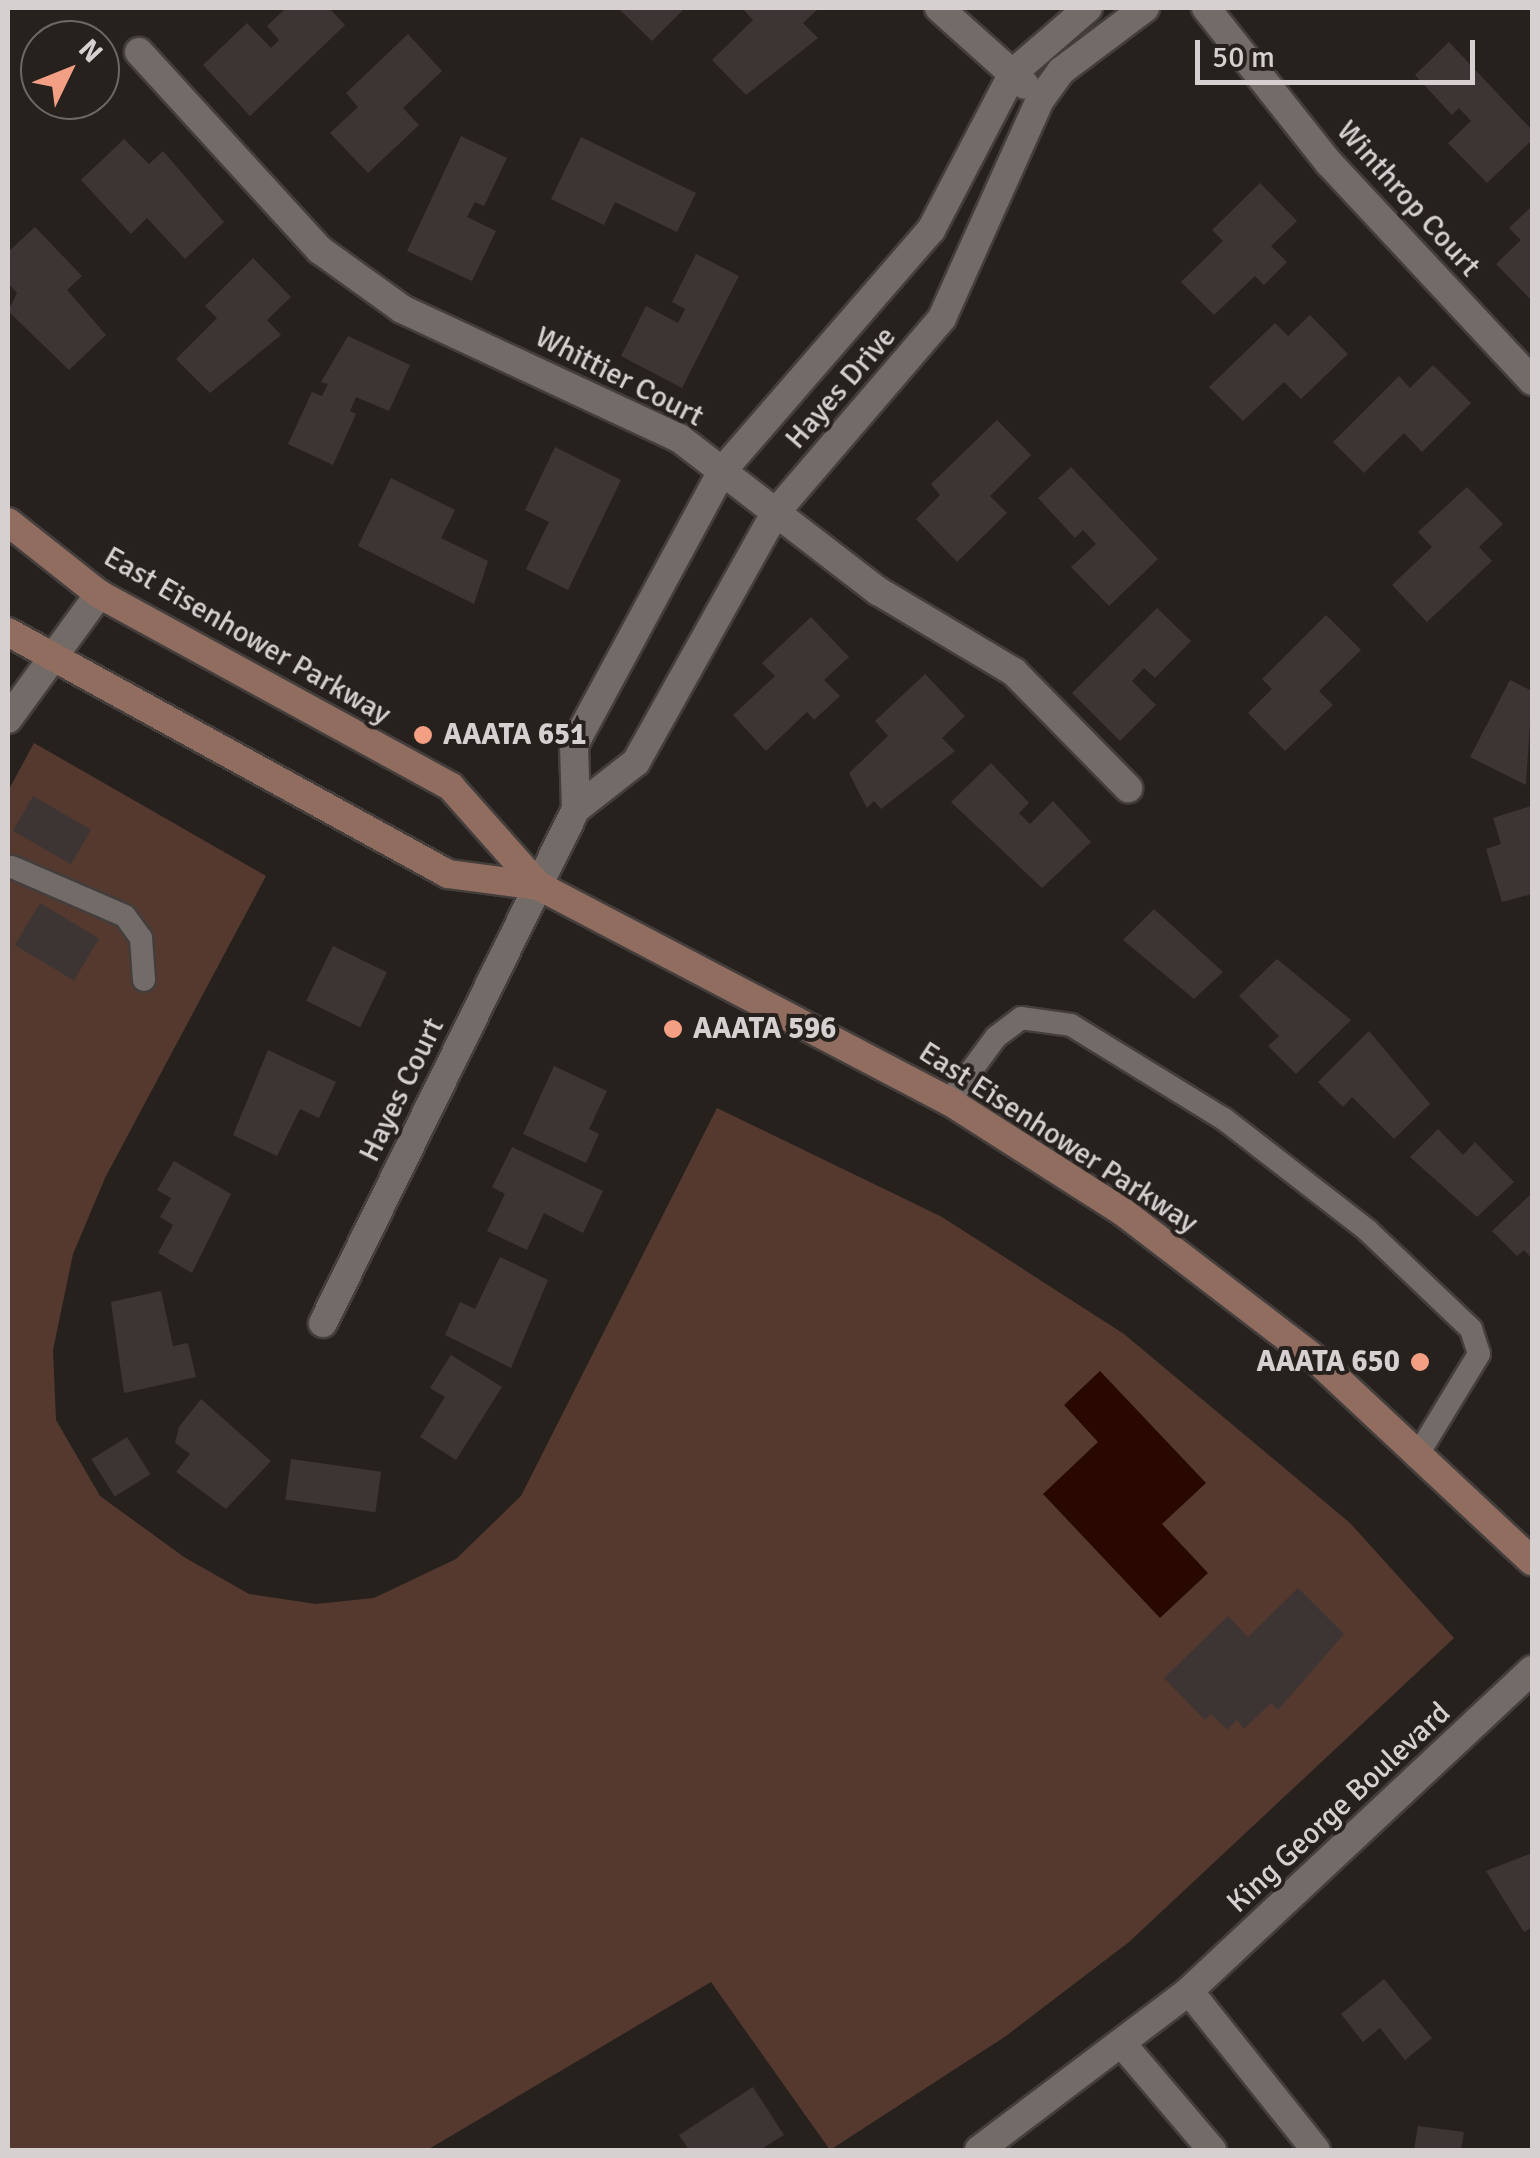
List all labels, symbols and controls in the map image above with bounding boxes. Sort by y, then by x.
north arrow [20,20,120,120]
scale bar [1200,20,1480,82]
text: N [71,32,110,70]
text: 50 m [1212,39,1275,76]
street label: Winthrop Court [1329,114,1487,284]
street label: Whittier Court [529,319,709,435]
street label: Hayes Drive [778,319,904,457]
street label: East Eisenhower Parkway [97,539,397,733]
place label: AAATA 651 [443,717,586,753]
marker: AAATA 651 [412,724,434,746]
place label: AAATA 596 [693,1011,836,1047]
street label: Hayes Court [352,1012,452,1168]
marker: AAATA 596 [662,1018,684,1040]
street label: East Eisenhower Parkway [912,1034,1204,1242]
place label: AAATA 650 [1257,1344,1400,1380]
marker: AAATA 650 [1409,1351,1431,1373]
street label: King George Boulevard [1220,1695,1458,1921]

